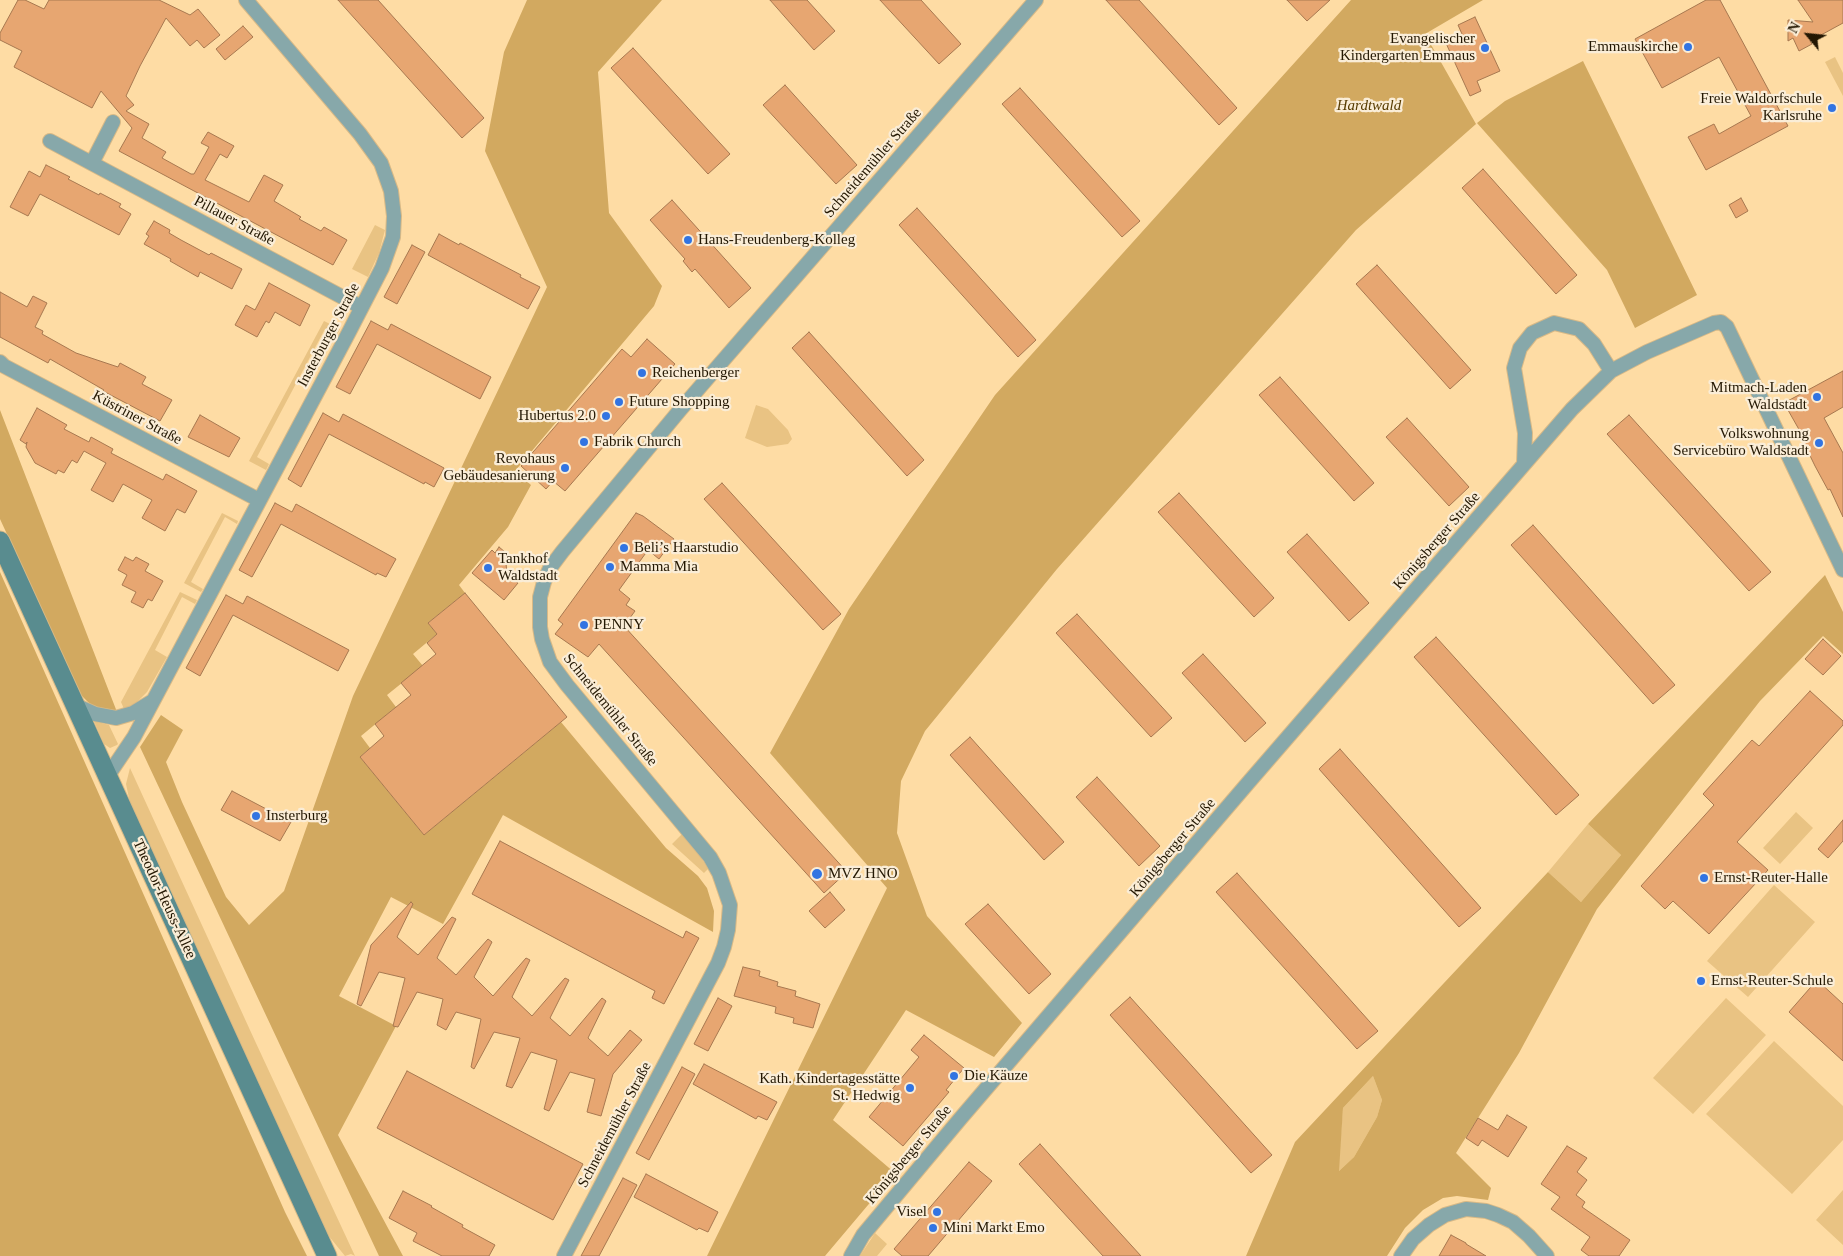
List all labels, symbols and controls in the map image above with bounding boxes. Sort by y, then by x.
north arrow [1783,10,1833,60]
text: N [1785,20,1803,36]
place label: Evangelischer Kindergarten Emmaus [1340,30,1475,65]
place label: Emmauskirche [1588,38,1678,56]
marker: Emmauskirche [1682,41,1694,53]
marker: Evangelischer Kindergarten Emmaus [1479,42,1491,54]
place label: Freie Waldorfschule Karlsruhe [1700,90,1822,125]
park label: Hardtwald [1337,97,1401,115]
marker: Freie Waldorfschule Karlsruhe [1826,102,1838,114]
street label: Schneidemühler Straße [820,104,926,222]
street label: Pillauer Straße [191,192,277,250]
place label: Hans-Freudenberg-Kolleg [698,231,855,249]
marker: Hans-Freudenberg-Kolleg [682,234,694,246]
street label: Insterburger Straße [294,280,364,390]
place label: Reichenberger [652,364,739,382]
marker: Reichenberger [636,367,648,379]
place label: Mitmach-Laden Waldstadt [1710,379,1807,414]
street label: Küstriner Straße [89,387,185,449]
marker: Mitmach-Laden Waldstadt [1811,391,1823,403]
place label: Future Shopping [629,393,729,411]
marker: Future Shopping [613,396,625,408]
place label: Hubertus 2.0 [519,407,596,425]
marker: Hubertus 2.0 [600,410,612,422]
place label: Volkswohnung Servicebüro Waldstadt [1673,425,1809,460]
place label: Fabrik Church [594,433,681,451]
marker: Fabrik Church [578,436,590,448]
marker: Volkswohnung Servicebüro Waldstadt [1813,437,1825,449]
place label: Revohaus Gebäudesanierung [443,450,555,485]
marker: Revohaus Gebäudesanierung [559,462,571,474]
street label: Königsberger Straße [1390,489,1484,593]
place label: Beli’s Haarstudio [634,539,739,557]
marker: Beli’s Haarstudio [618,542,630,554]
place label: Tankhof Waldstadt [498,550,558,585]
place label: Mamma Mia [620,558,698,576]
marker: Mamma Mia [604,561,616,573]
marker: Tankhof Waldstadt [482,562,494,574]
place label: PENNY [594,616,644,634]
marker: PENNY [578,619,590,631]
street label: Schneidemühler Straße [559,650,661,770]
street label: Königsberger Straße [1126,795,1220,901]
place label: Insterburg [266,807,327,825]
marker: Insterburg [250,810,262,822]
street label: Theodor-Heuss-Allee [128,836,200,962]
place label: MVZ HNO [828,865,898,883]
marker: MVZ HNO [810,867,824,881]
place label: Ernst-Reuter-Halle [1714,869,1828,887]
marker: Ernst-Reuter-Halle [1698,872,1710,884]
place label: Ernst-Reuter-Schule [1711,972,1833,990]
marker: Ernst-Reuter-Schule [1695,975,1707,987]
street label: Schneidemühler Straße [574,1059,656,1191]
place label: Die Käuze [964,1067,1028,1085]
place label: Kath. Kindertagesstätte St. Hedwig [759,1070,900,1105]
marker: Die Käuze [948,1070,960,1082]
marker: Kath. Kindertagesstätte St. Hedwig [904,1082,916,1094]
street label: Königsberger Straße [862,1102,956,1208]
place label: Visel [896,1203,927,1221]
marker: Visel [931,1206,943,1218]
place label: Mini Markt Emo [943,1219,1045,1237]
marker: Mini Markt Emo [927,1222,939,1234]

